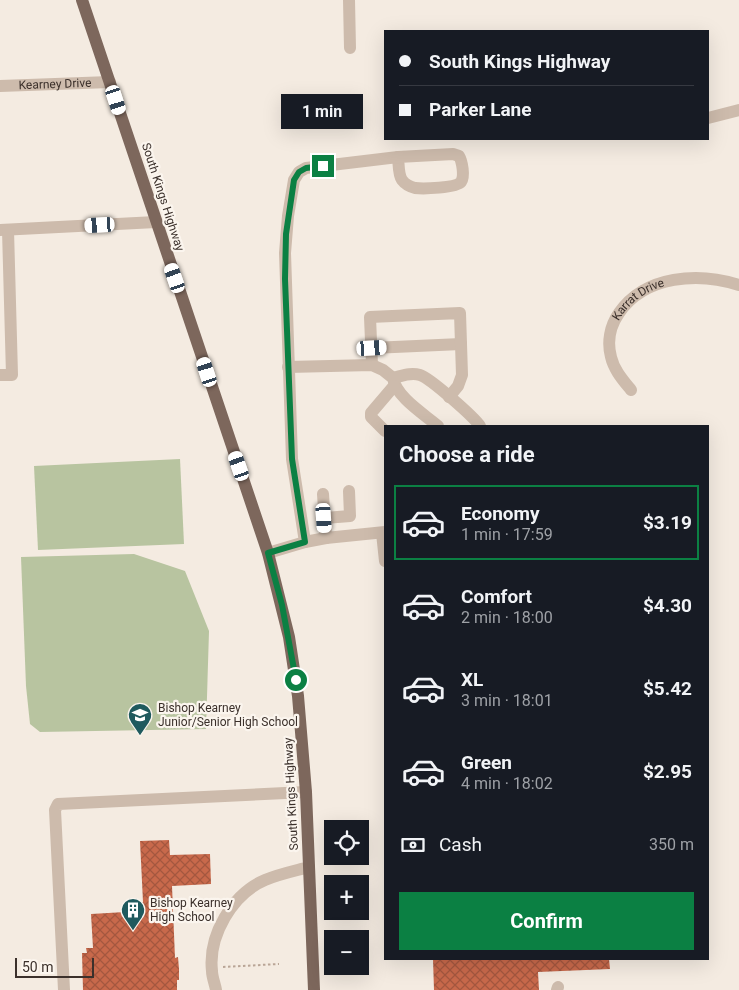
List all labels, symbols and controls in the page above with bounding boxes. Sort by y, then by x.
text: South Kings Highway [429,50,610,73]
street label: Kearney Drive [18,76,92,92]
car [104,83,127,117]
callout: 1 min [282,94,364,128]
text: Parker Lane [429,98,532,121]
text: 1 min [302,102,342,121]
street label: South Kings Highway [139,141,187,253]
route end [312,155,334,177]
car [84,217,115,233]
car [163,261,186,295]
street label: Karrat Drive [609,275,666,323]
car [356,340,387,356]
car [195,355,218,389]
text: Choose a ride [399,442,535,467]
car [227,449,250,483]
icon: car [401,500,446,545]
text: Economy [461,502,540,525]
car [315,503,332,533]
text: $3.19 [643,511,692,534]
text: 1 min · 17:59 [461,525,553,544]
icon: car [401,583,446,628]
text: Comfort [461,585,532,608]
text: $4.30 [643,594,692,617]
text: 2 min · 18:00 [461,608,553,627]
icon: car [401,666,446,711]
text: XL [461,668,483,691]
route start [285,669,307,691]
text: $5.42 [643,677,692,700]
text: 3 min · 18:01 [461,691,553,710]
place label: Bishop Kearney Junior/Senior High School [158,701,298,729]
school or university icon: Bishop Kearney Junior/Senior High School [127,702,153,736]
street label: South Kings Highway [281,737,301,851]
icon: car [401,749,446,794]
text: Green [461,751,512,774]
text: $2.95 [643,760,692,783]
text: 4 min · 18:02 [461,774,553,793]
map controls [324,820,369,975]
button: locate [324,820,369,865]
icon: cash [399,831,427,859]
text: Cash [439,833,482,856]
text: 350 m [649,835,694,854]
button: + [324,875,369,920]
button: Confirm [399,892,694,950]
place label: Bishop Kearney High School [150,896,233,924]
building icon: Bishop Kearney High School [120,897,146,931]
button: − [324,930,369,975]
scale bar [15,955,94,978]
text: 50 m [22,959,54,975]

